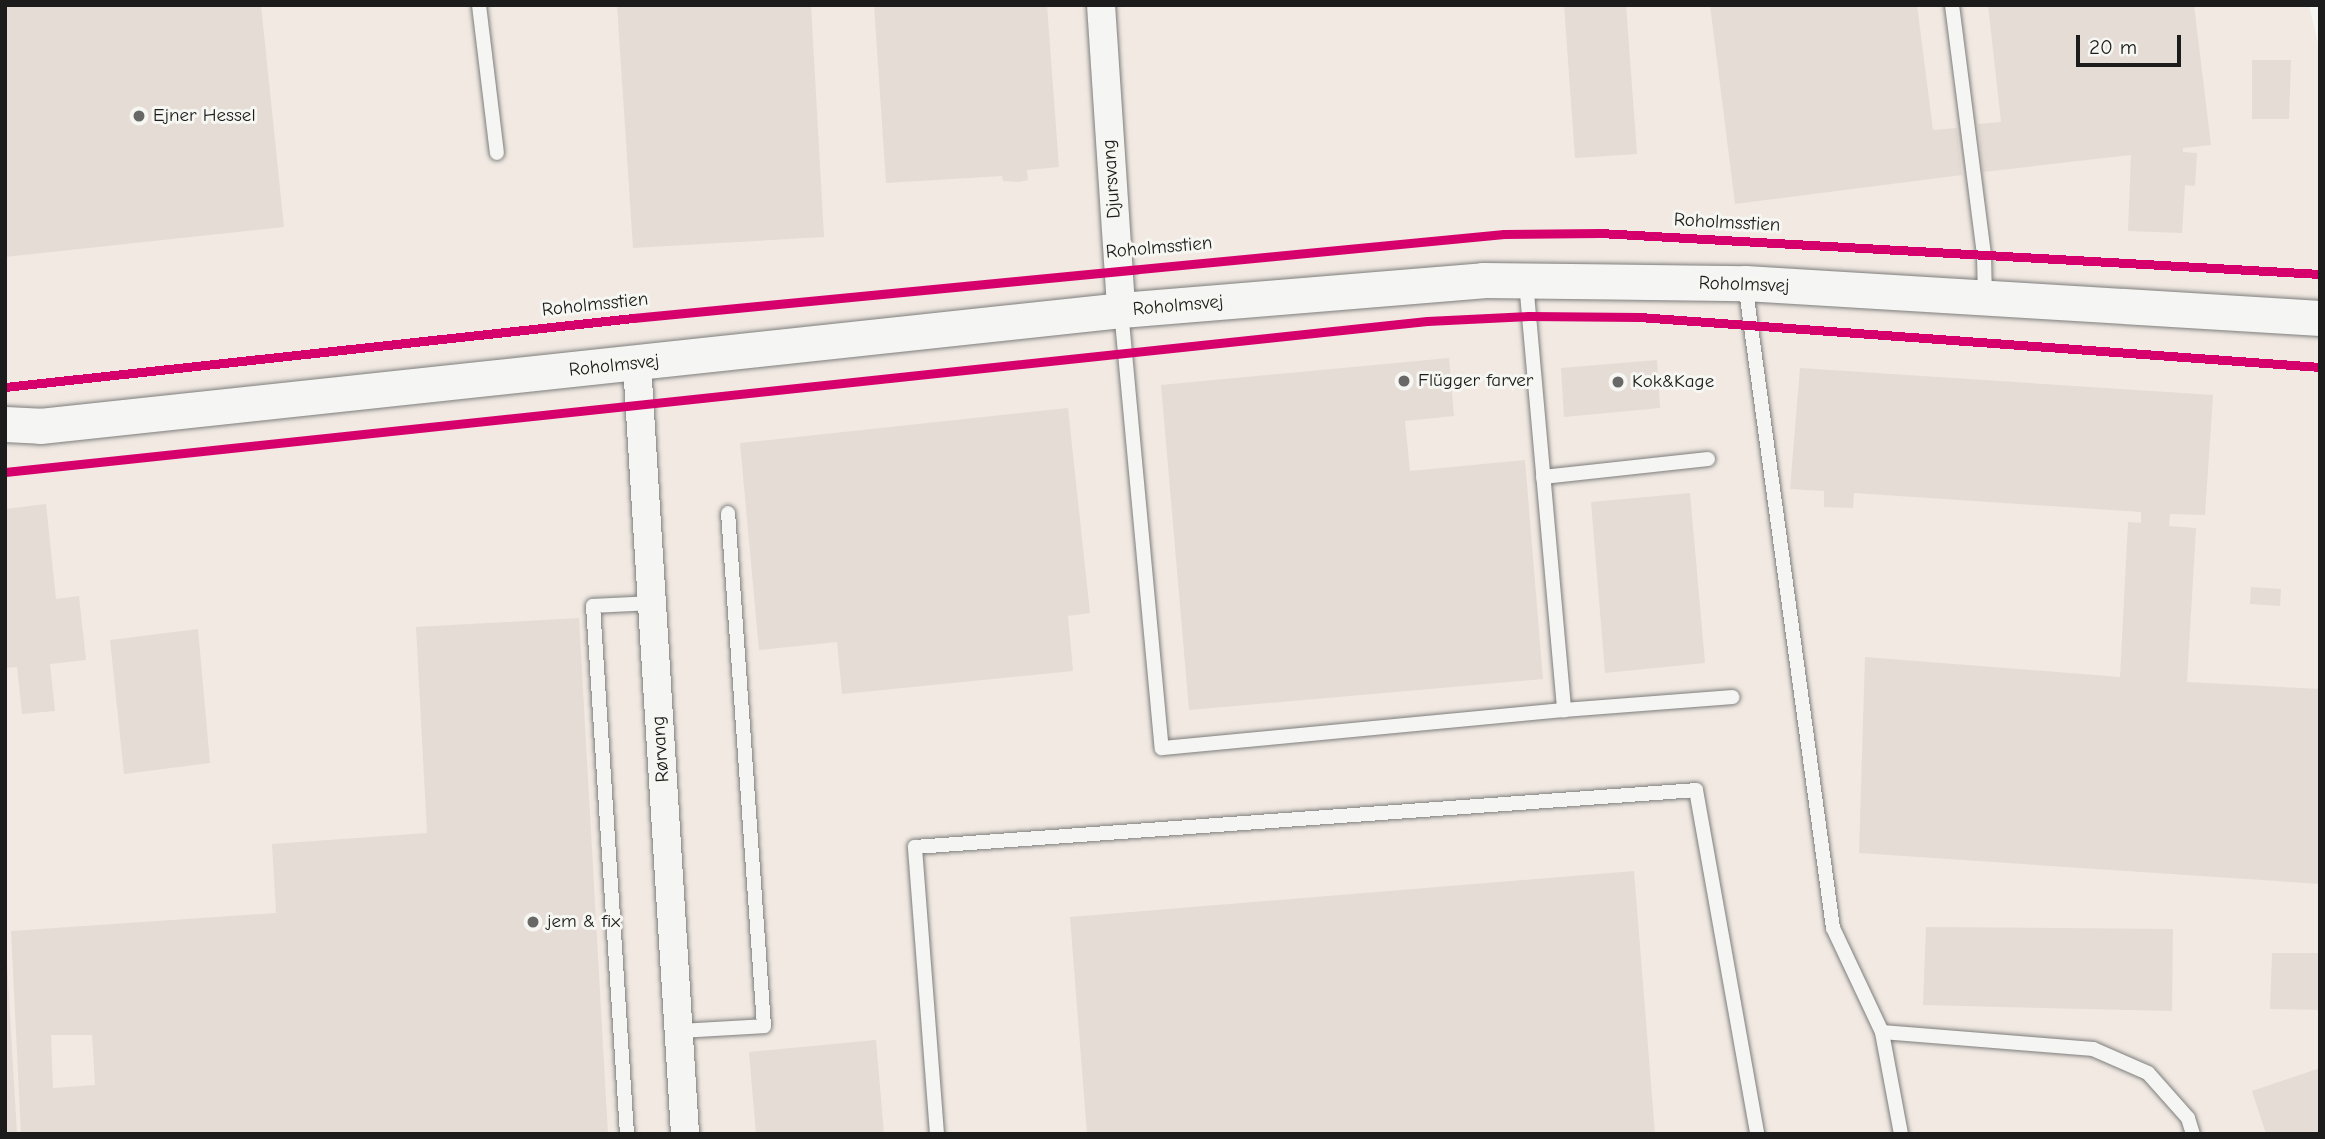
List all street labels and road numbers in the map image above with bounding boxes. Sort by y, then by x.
street label: Djursvang [1098,139,1126,219]
street label: Roholmsstien [1673,209,1781,237]
street label: Roholmsstien [1105,232,1213,264]
street label: Roholmsvej [1698,272,1790,298]
street label: Roholmsstien [541,288,649,322]
street label: Roholmsvej [1132,291,1224,321]
street label: Roholmsvej [568,350,660,382]
street label: Rørvang [647,715,675,783]

